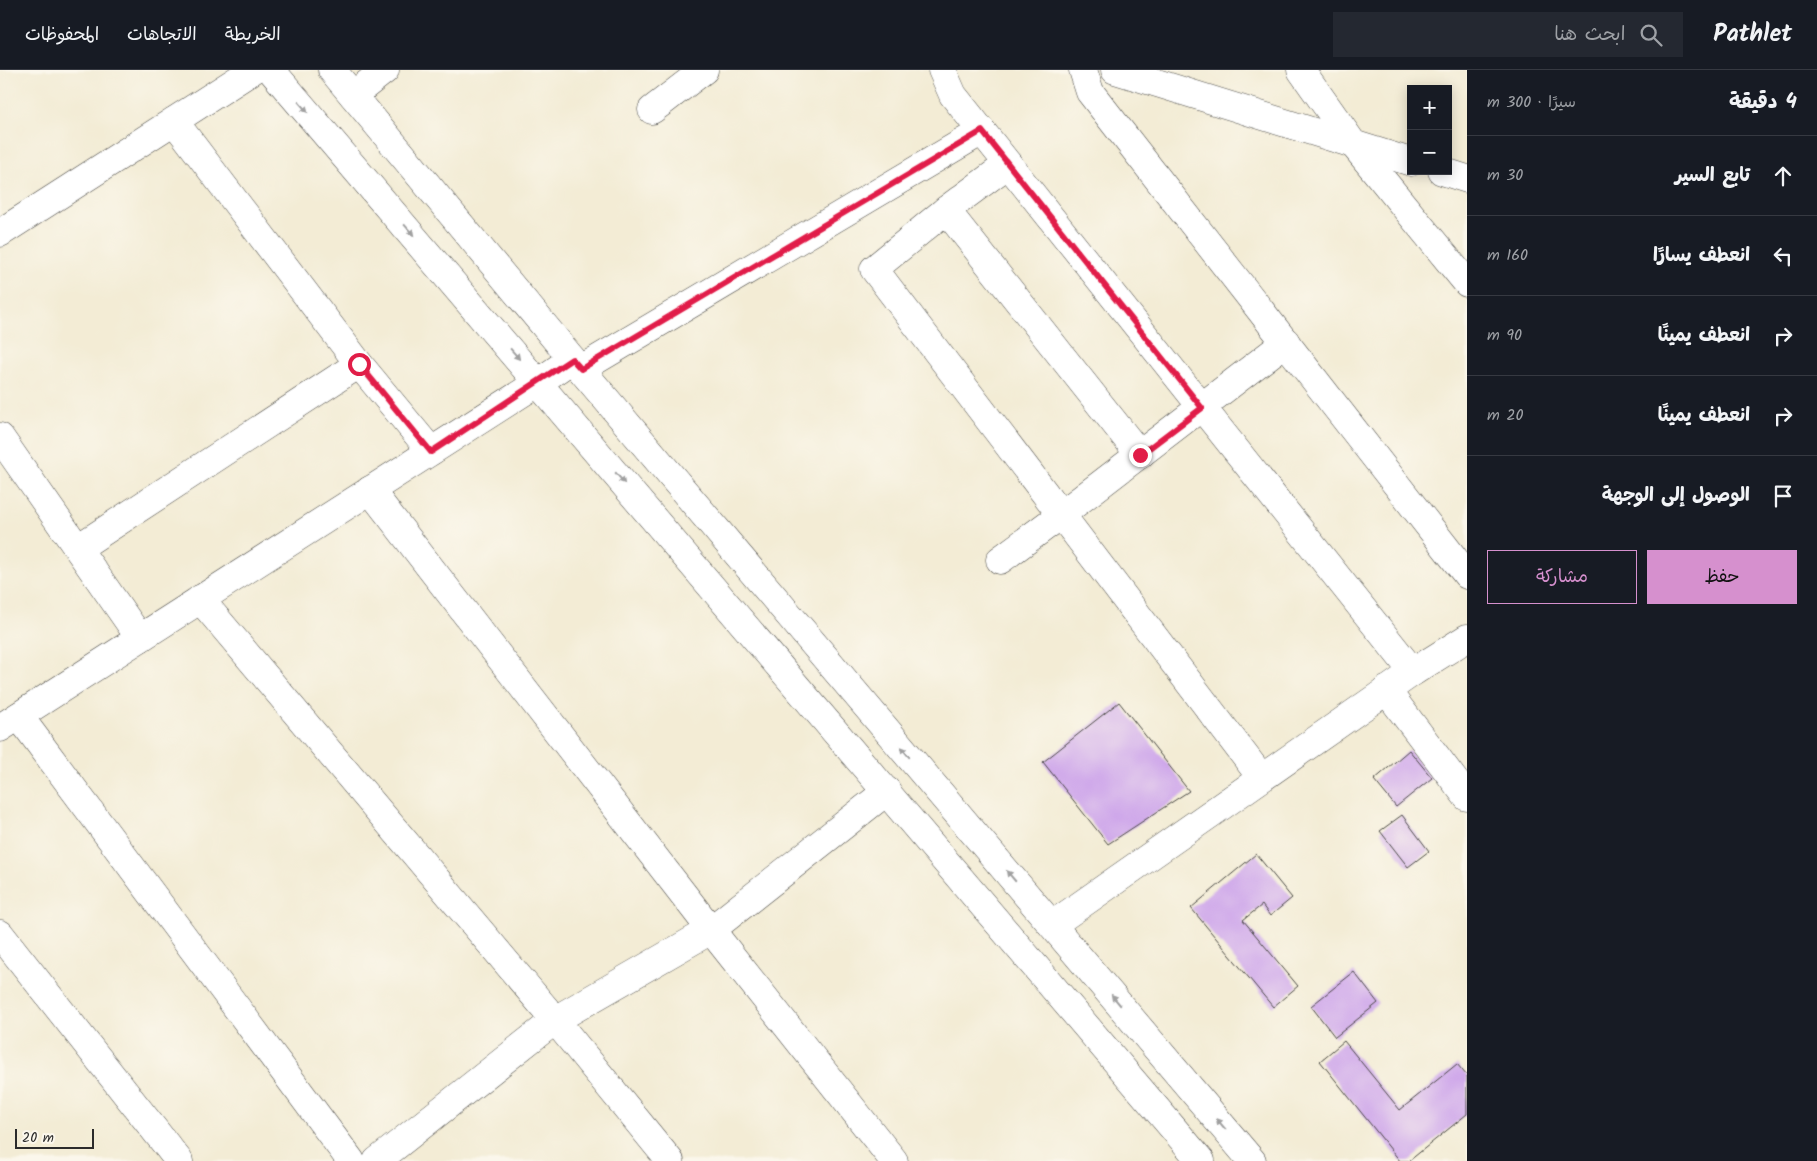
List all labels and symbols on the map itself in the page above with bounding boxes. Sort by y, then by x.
one-way arrow [297,101,308,113]
one-way arrow [403,224,415,236]
one-way arrow [509,347,520,360]
route start [348,353,371,376]
route end [1129,444,1152,467]
one-way arrow [614,471,626,483]
one-way arrow [900,746,911,759]
one-way arrow [1005,870,1016,883]
one-way arrow [1110,994,1121,1007]
one-way arrow [1215,1118,1226,1131]
scale bar [15,1126,94,1149]

